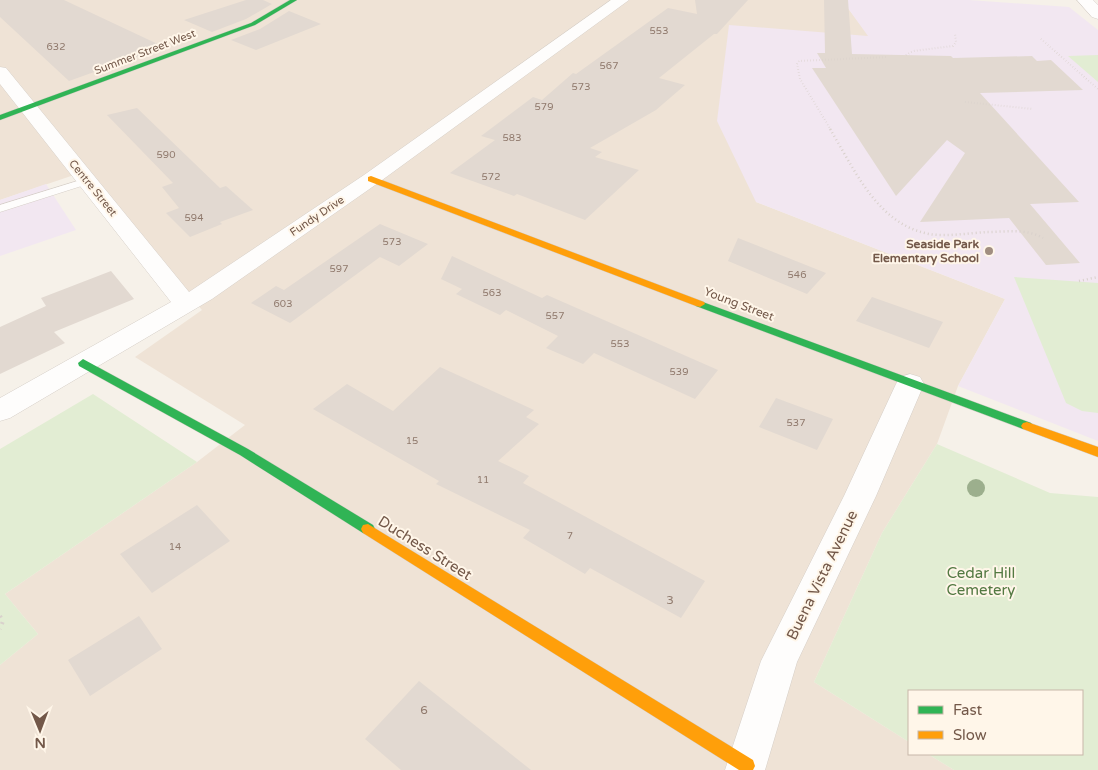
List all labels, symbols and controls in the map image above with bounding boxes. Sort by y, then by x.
house number: 553 [650,25,668,37]
street label: Summer Street West [93,27,197,77]
house number: 632 [47,41,65,53]
house number: 567 [600,60,618,72]
house number: 573 [572,81,590,93]
house number: 579 [535,101,553,113]
house number: 583 [503,132,521,144]
house number: 590 [157,149,175,161]
street label: Centre Street [66,157,120,219]
house number: 572 [482,171,500,183]
street label: Fundy Drive [287,193,347,239]
house number: 594 [185,212,203,224]
house number: 573 [383,236,401,248]
place label: Seaside Park Elementary School [872,237,979,266]
marker: Seaside Park Elementary School [983,245,995,257]
house number: 597 [330,263,348,275]
house number: 546 [788,269,806,281]
street label: Young Street [702,284,776,324]
house number: 563 [483,287,501,299]
house number: 603 [274,298,292,310]
house number: 557 [546,310,564,322]
house number: 553 [611,338,629,350]
house number: 539 [670,366,688,378]
house number: 537 [787,417,805,429]
house number: 15 [406,435,418,447]
house number: 11 [477,474,489,486]
street label: Buena Vista Avenue [783,507,861,643]
street label: Duchess Street [375,512,475,584]
house number: 7 [567,530,573,542]
house number: 14 [169,541,181,553]
park label: Cedar Hill Cemetery [947,564,1015,599]
house number: 3 [666,593,674,607]
legend [908,690,1083,755]
text: Fast [953,701,983,719]
house number: 6 [420,703,428,717]
north arrow [15,705,65,755]
text: Slow [953,726,987,744]
text: N [34,734,46,751]

